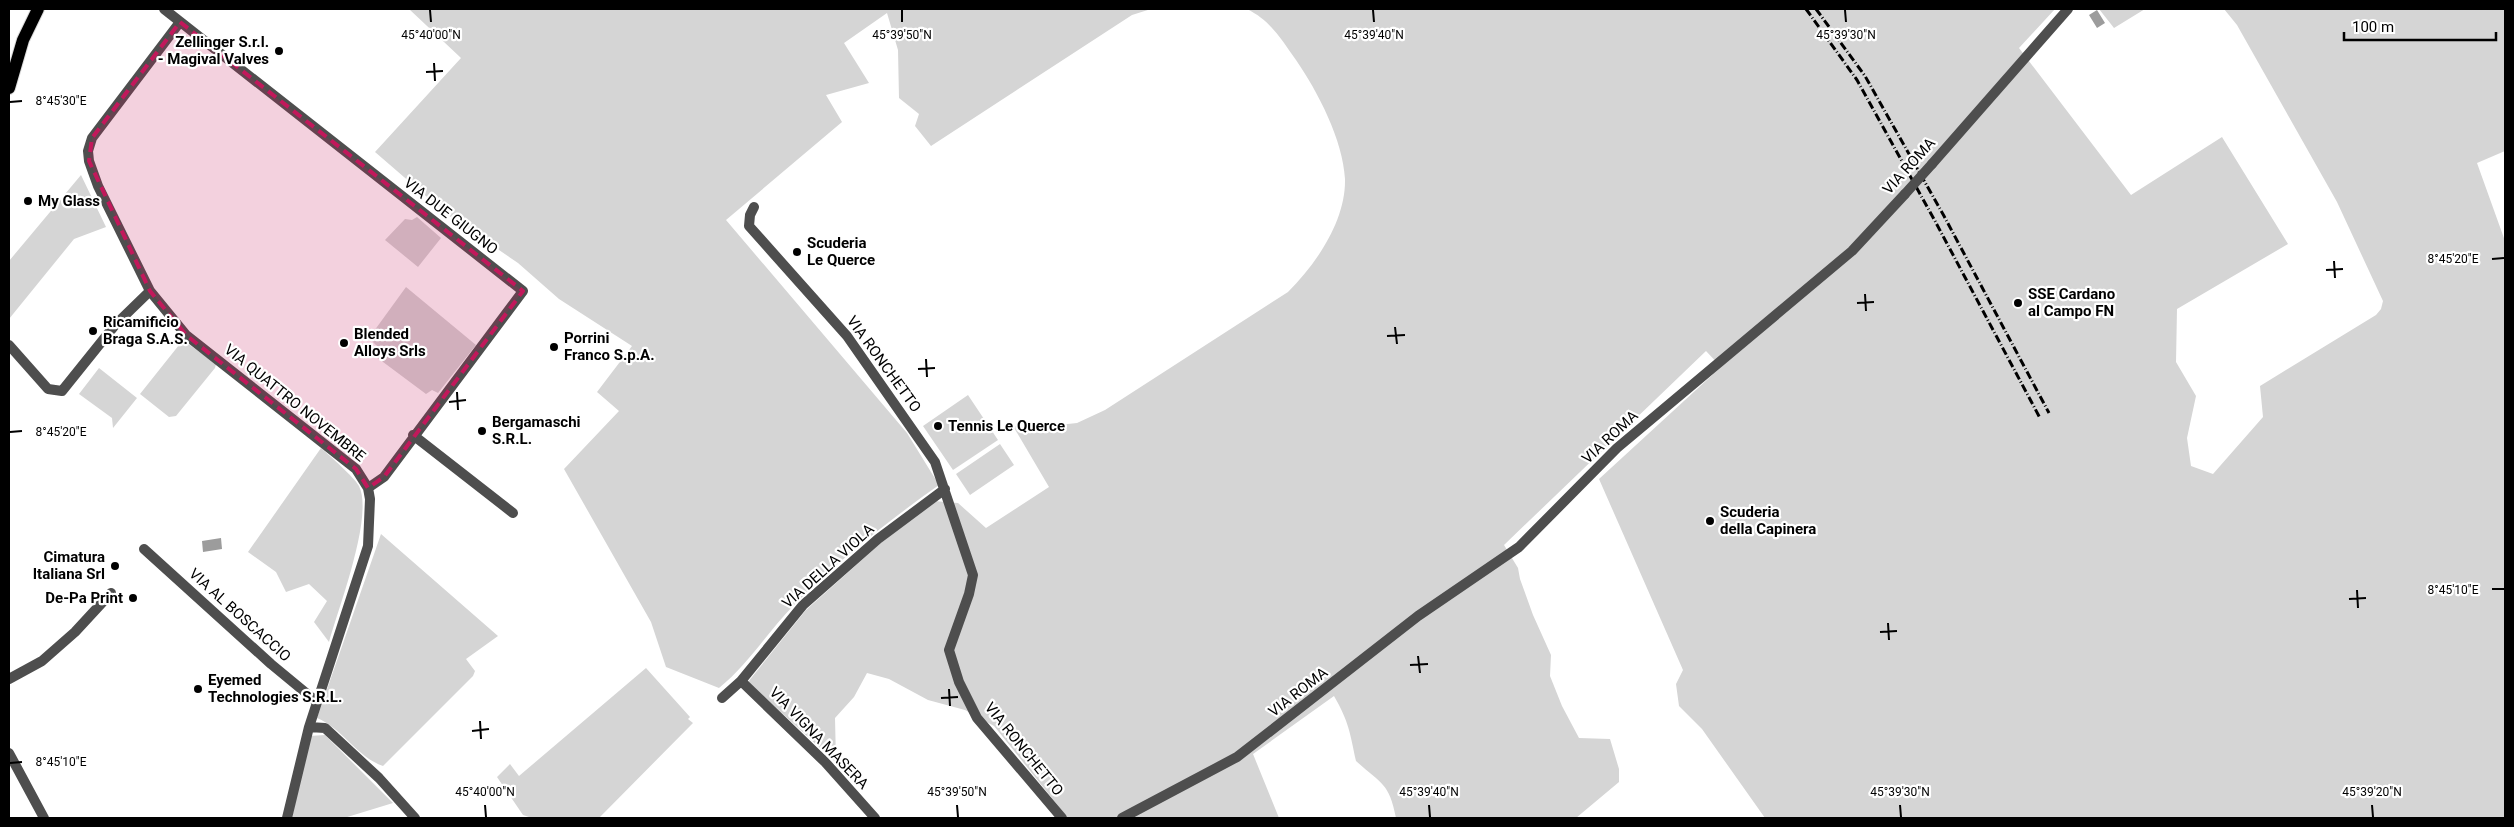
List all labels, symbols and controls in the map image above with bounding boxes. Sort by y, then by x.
scale bar [2344,10,2496,42]
text: 100 m [2352,18,2394,36]
text: 45°40'00"N [401,28,461,42]
text: 45°39'50"N [872,28,932,42]
text: 45°39'40"N [1344,28,1404,42]
text: 45°39'30"N [1816,28,1876,42]
place label: Zellinger S.r.l. - Magival Valves [158,33,269,68]
marker: Zellinger S.r.l. - Magival Valves [273,45,285,57]
text: 8°45'30"E [36,94,87,108]
street label: VIA ROMA [1879,134,1939,198]
street label: VIA DUE GIUGNO [400,174,502,258]
place label: My Glass [38,192,100,210]
marker: My Glass [22,195,34,207]
place label: Scuderia Le Querce [807,234,875,269]
marker: Scuderia Le Querce [791,246,803,258]
text: 8°45'20"E [2428,252,2479,266]
place label: SSE Cardano al Campo FN [2028,285,2115,320]
marker: SSE Cardano al Campo FN [2012,297,2024,309]
street label: VIA RONCHETTO [843,312,925,416]
place label: Ricamificio Braga S.A.S. [103,313,188,348]
marker: Ricamificio Braga S.A.S. [87,325,99,337]
place label: Blended Alloys Srls [354,325,426,360]
place label: Porrini Franco S.p.A. [564,329,655,364]
marker: Blended Alloys Srls [338,337,350,349]
street label: VIA QUATTRO NOVEMBRE [221,340,370,466]
marker: Porrini Franco S.p.A. [548,341,560,353]
street label: VIA ROMA [1578,406,1642,467]
place label: Bergamaschi S.R.L. [492,413,581,448]
place label: Tennis Le Querce [948,417,1065,435]
marker: Tennis Le Querce [932,420,944,432]
text: 8°45'20"E [36,425,87,439]
marker: Bergamaschi S.R.L. [476,425,488,437]
place label: Scuderia della Capinera [1720,503,1816,538]
marker: Scuderia della Capinera [1704,515,1716,527]
street label: VIA DELLA VIOLA [778,520,878,612]
place label: Cimatura Italiana Srl [33,548,105,583]
marker: Cimatura Italiana Srl [109,560,121,572]
street label: VIA AL BOSCACCIO [185,565,295,665]
text: 8°45'10"E [2428,583,2479,597]
place label: De-Pa Print [45,589,123,607]
marker: De-Pa Print [127,592,139,604]
street label: VIA ROMA [1265,663,1331,721]
place label: Eyemed Technologies S.R.L. [208,671,342,706]
marker: Eyemed Technologies S.R.L. [192,683,204,695]
street label: VIA VIGNA MASERA [766,683,872,793]
street label: VIA RONCHETTO [981,699,1067,799]
text: 8°45'10"E [36,755,87,769]
text: 45°40'00"N [455,785,515,799]
text: 45°39'50"N [927,785,987,799]
text: 45°39'40"N [1399,785,1459,799]
text: 45°39'30"N [1870,785,1930,799]
text: 45°39'20"N [2342,785,2402,799]

